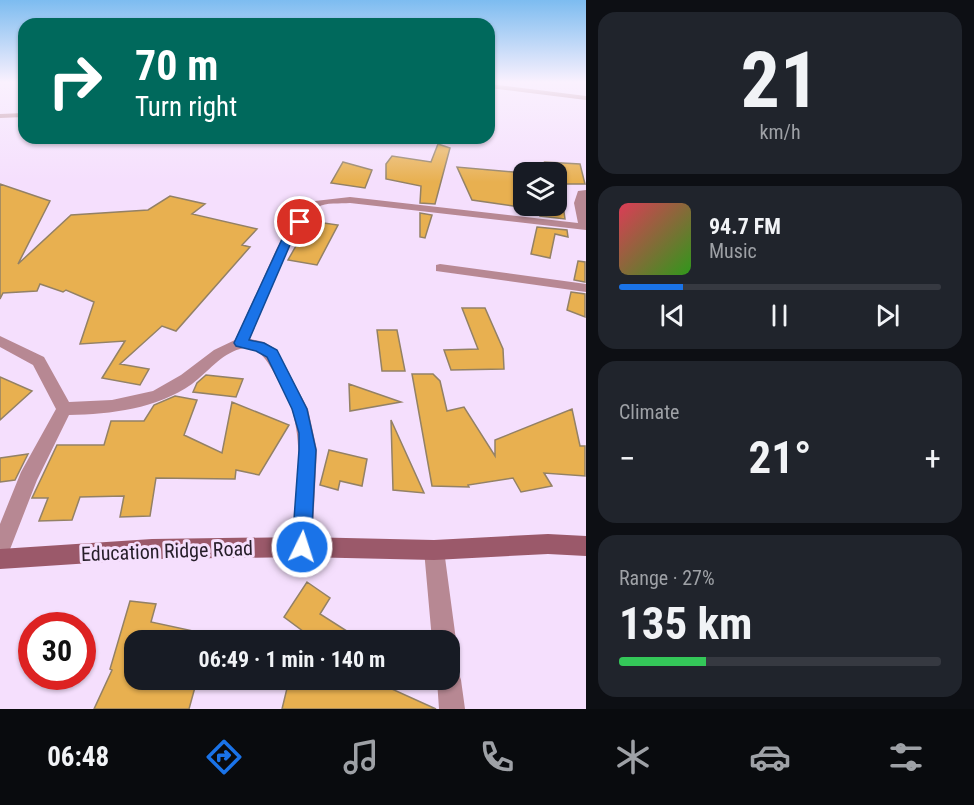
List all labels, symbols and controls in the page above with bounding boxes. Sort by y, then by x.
text: 21 [741,35,819,126]
text: 70 m [135,41,218,90]
icon: right [36,42,114,120]
text: Turn right [135,91,237,123]
text: km/h [759,120,801,144]
map controls [513,162,567,216]
button: layers [513,162,567,216]
pin [274,196,325,247]
icon: arrive [283,205,316,238]
text: 94.7 FM [709,214,781,239]
text: Music [709,239,757,263]
icon: previous [656,299,689,332]
icon: pause [763,299,796,332]
icon: next [871,299,904,332]
text: Climate [619,400,679,424]
text: 21° [749,431,812,484]
text: − [619,439,636,478]
text: + [925,439,941,478]
position arrow [270,515,334,579]
street label: Education Ridge Road [81,536,253,566]
text: Range · 27% [619,566,715,590]
text: 135 km [619,597,752,650]
speed limit sign: 30 [18,612,96,690]
text: 06:49 · 1 min · 140 m [199,647,385,672]
icon: directions [203,736,245,778]
icon: music [340,736,382,778]
icon: phone [476,736,518,778]
icon: climate [612,736,654,778]
icon: car [749,736,791,778]
icon: filters [885,736,927,778]
text: 06:48 [47,741,109,773]

